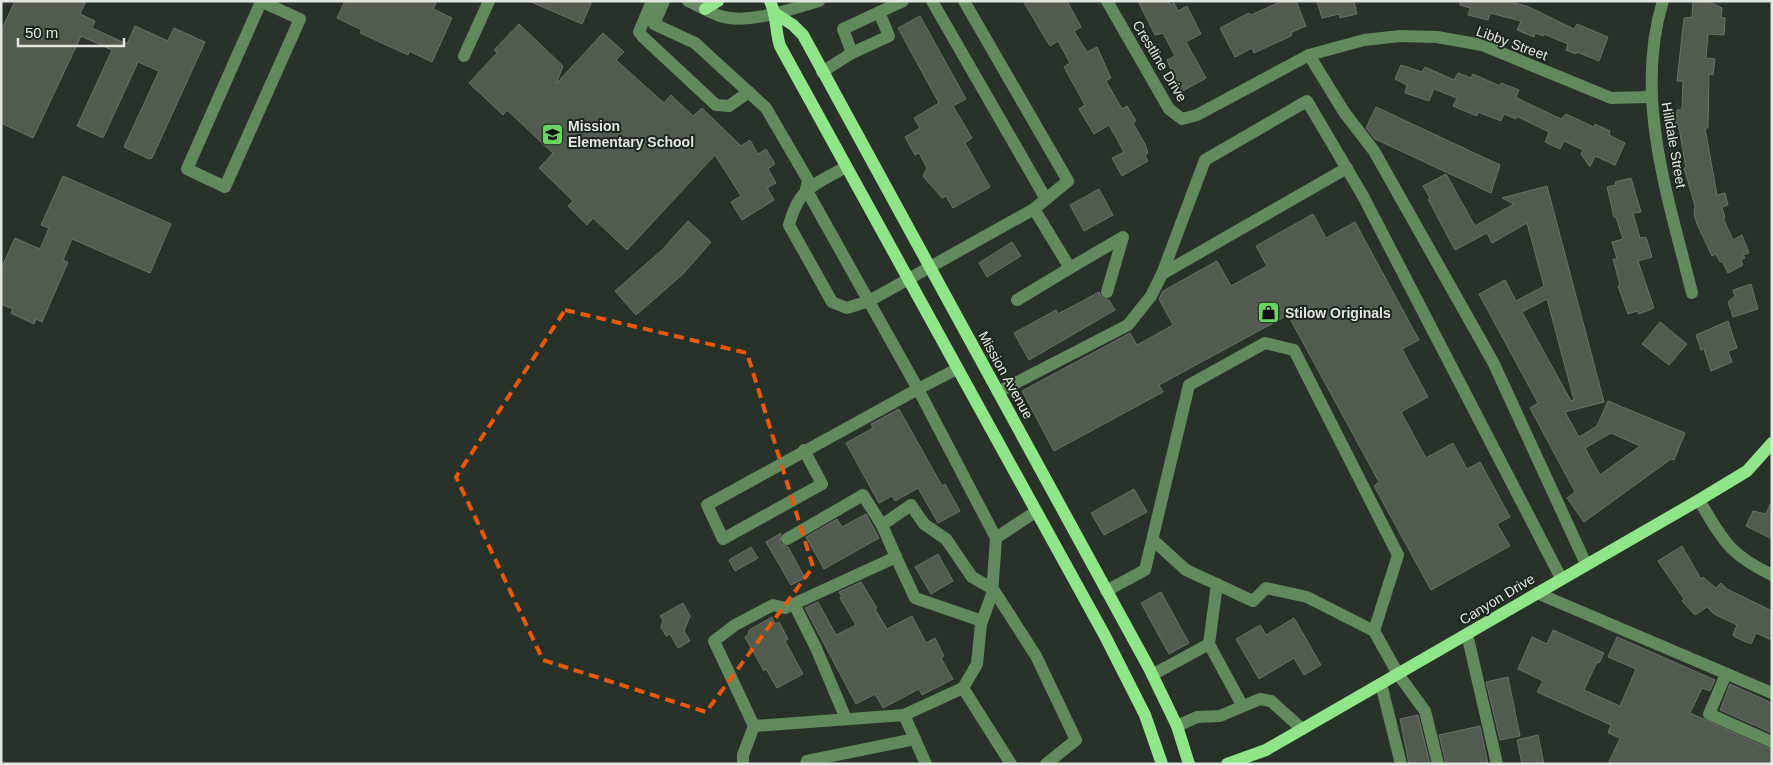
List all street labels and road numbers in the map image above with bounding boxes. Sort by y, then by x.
street label: Crestline Drive [1129,18,1191,105]
street label: Libby Street [1474,23,1550,63]
street label: Hilldale Street [1659,101,1689,189]
street label: Mission Avenue [975,328,1037,422]
street label: Canyon Drive [1457,570,1538,628]

